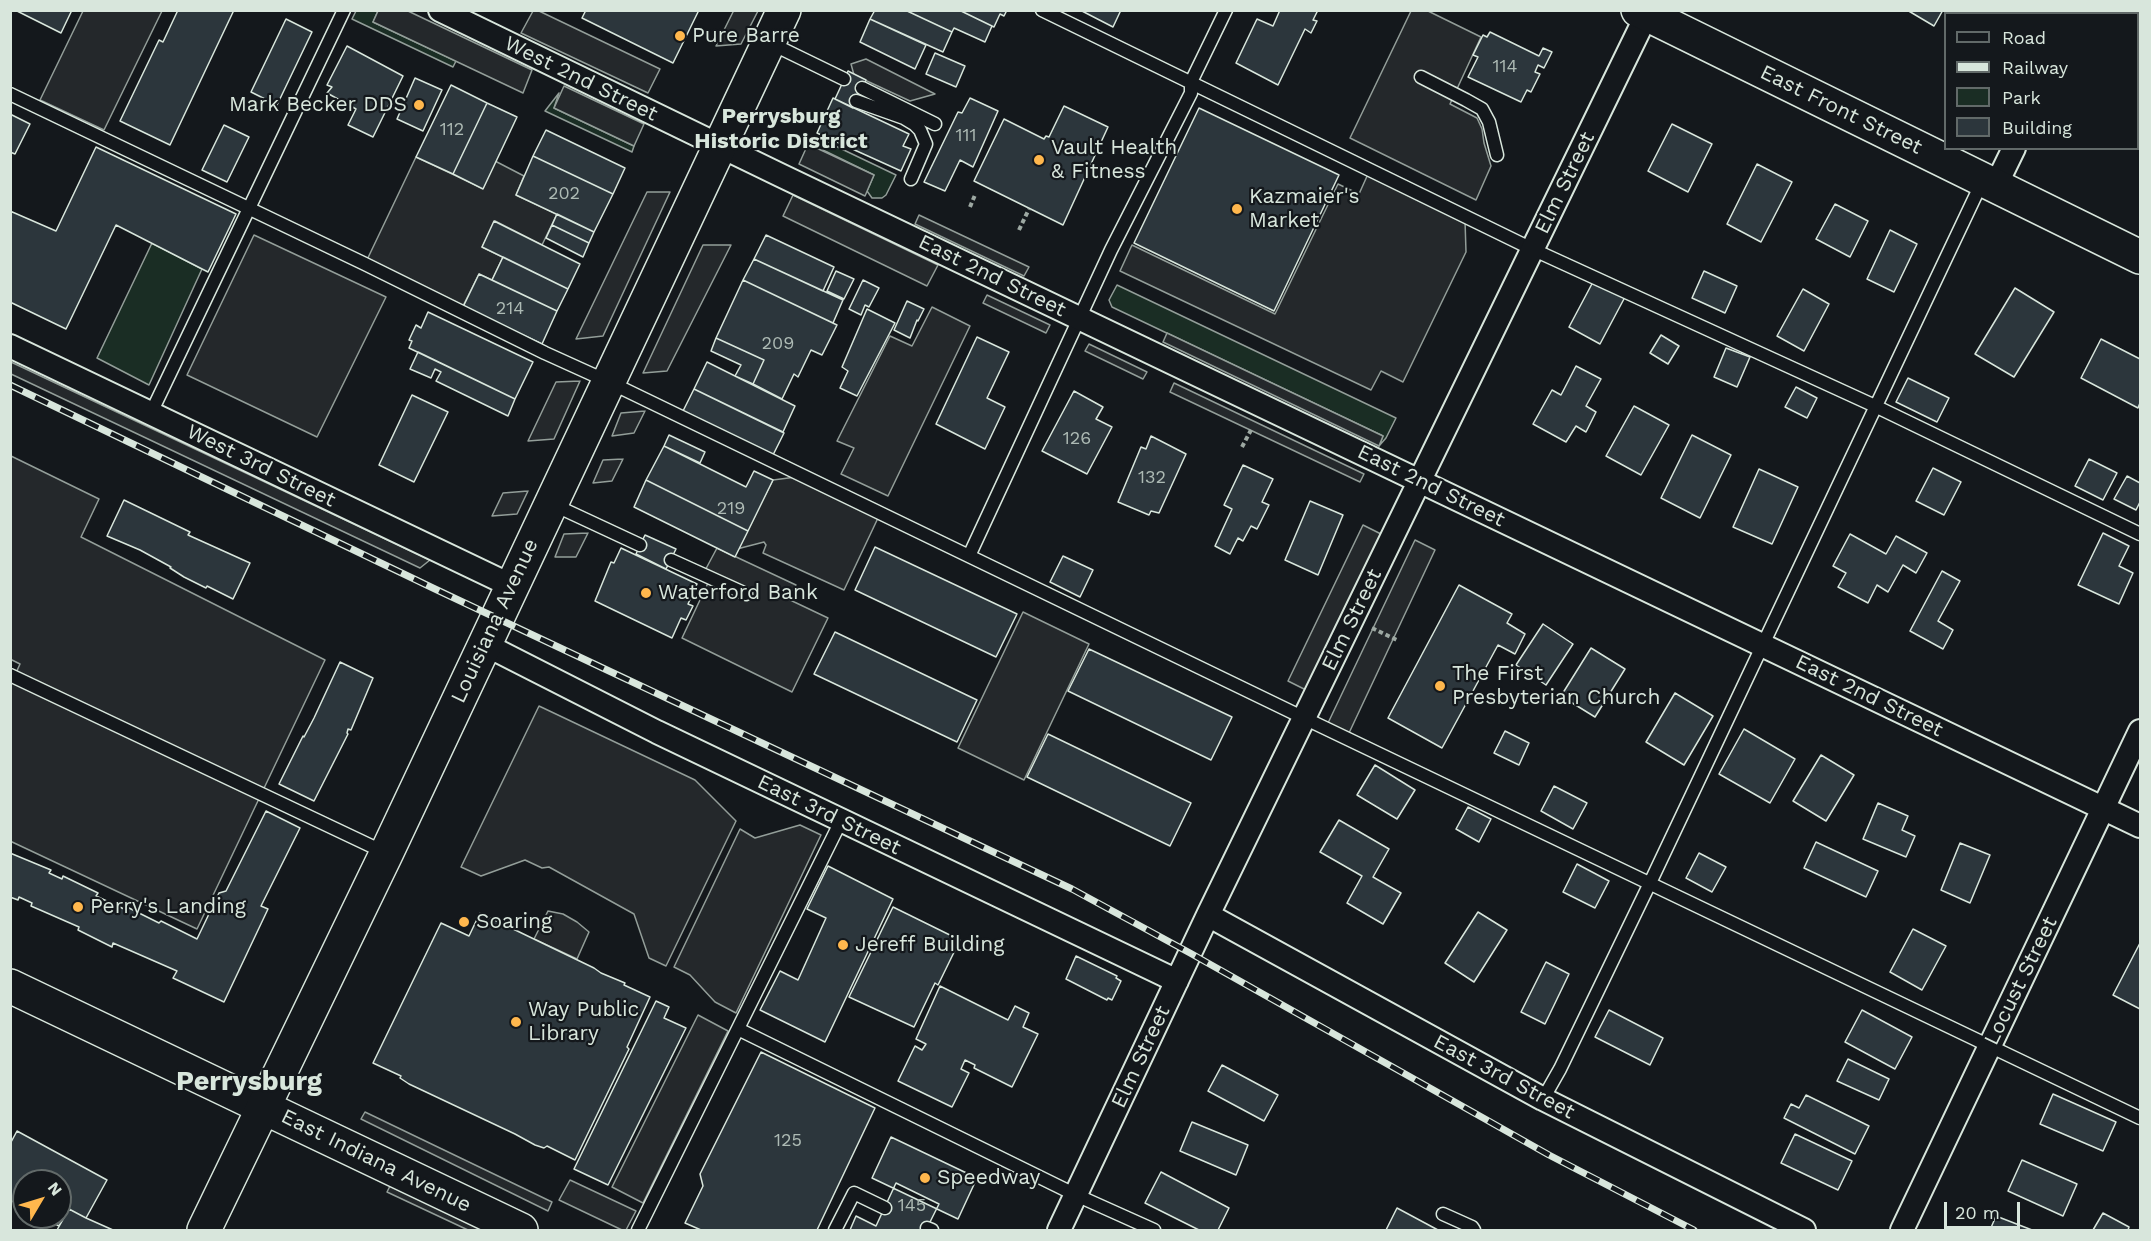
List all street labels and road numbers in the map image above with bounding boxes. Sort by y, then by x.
street label: West 2nd Street [500,31,662,127]
street label: East Front Street [1756,60,1926,160]
street label: Elm Street [1530,128,1600,238]
street label: East 2nd Street [914,229,1070,323]
street label: West 3rd Street [182,419,340,513]
street label: East 2nd Street [1353,439,1509,533]
street label: Louisiana Avenue [446,535,544,707]
street label: Elm Street [1317,565,1387,675]
street label: East 2nd Street [1791,649,1947,743]
street label: East 3rd Street [753,769,905,861]
street label: Locust Street [1979,913,2063,1049]
street label: Elm Street [1106,1002,1176,1112]
street label: East 3rd Street [1429,1029,1579,1125]
street label: East Indiana Avenue [277,1104,475,1218]

